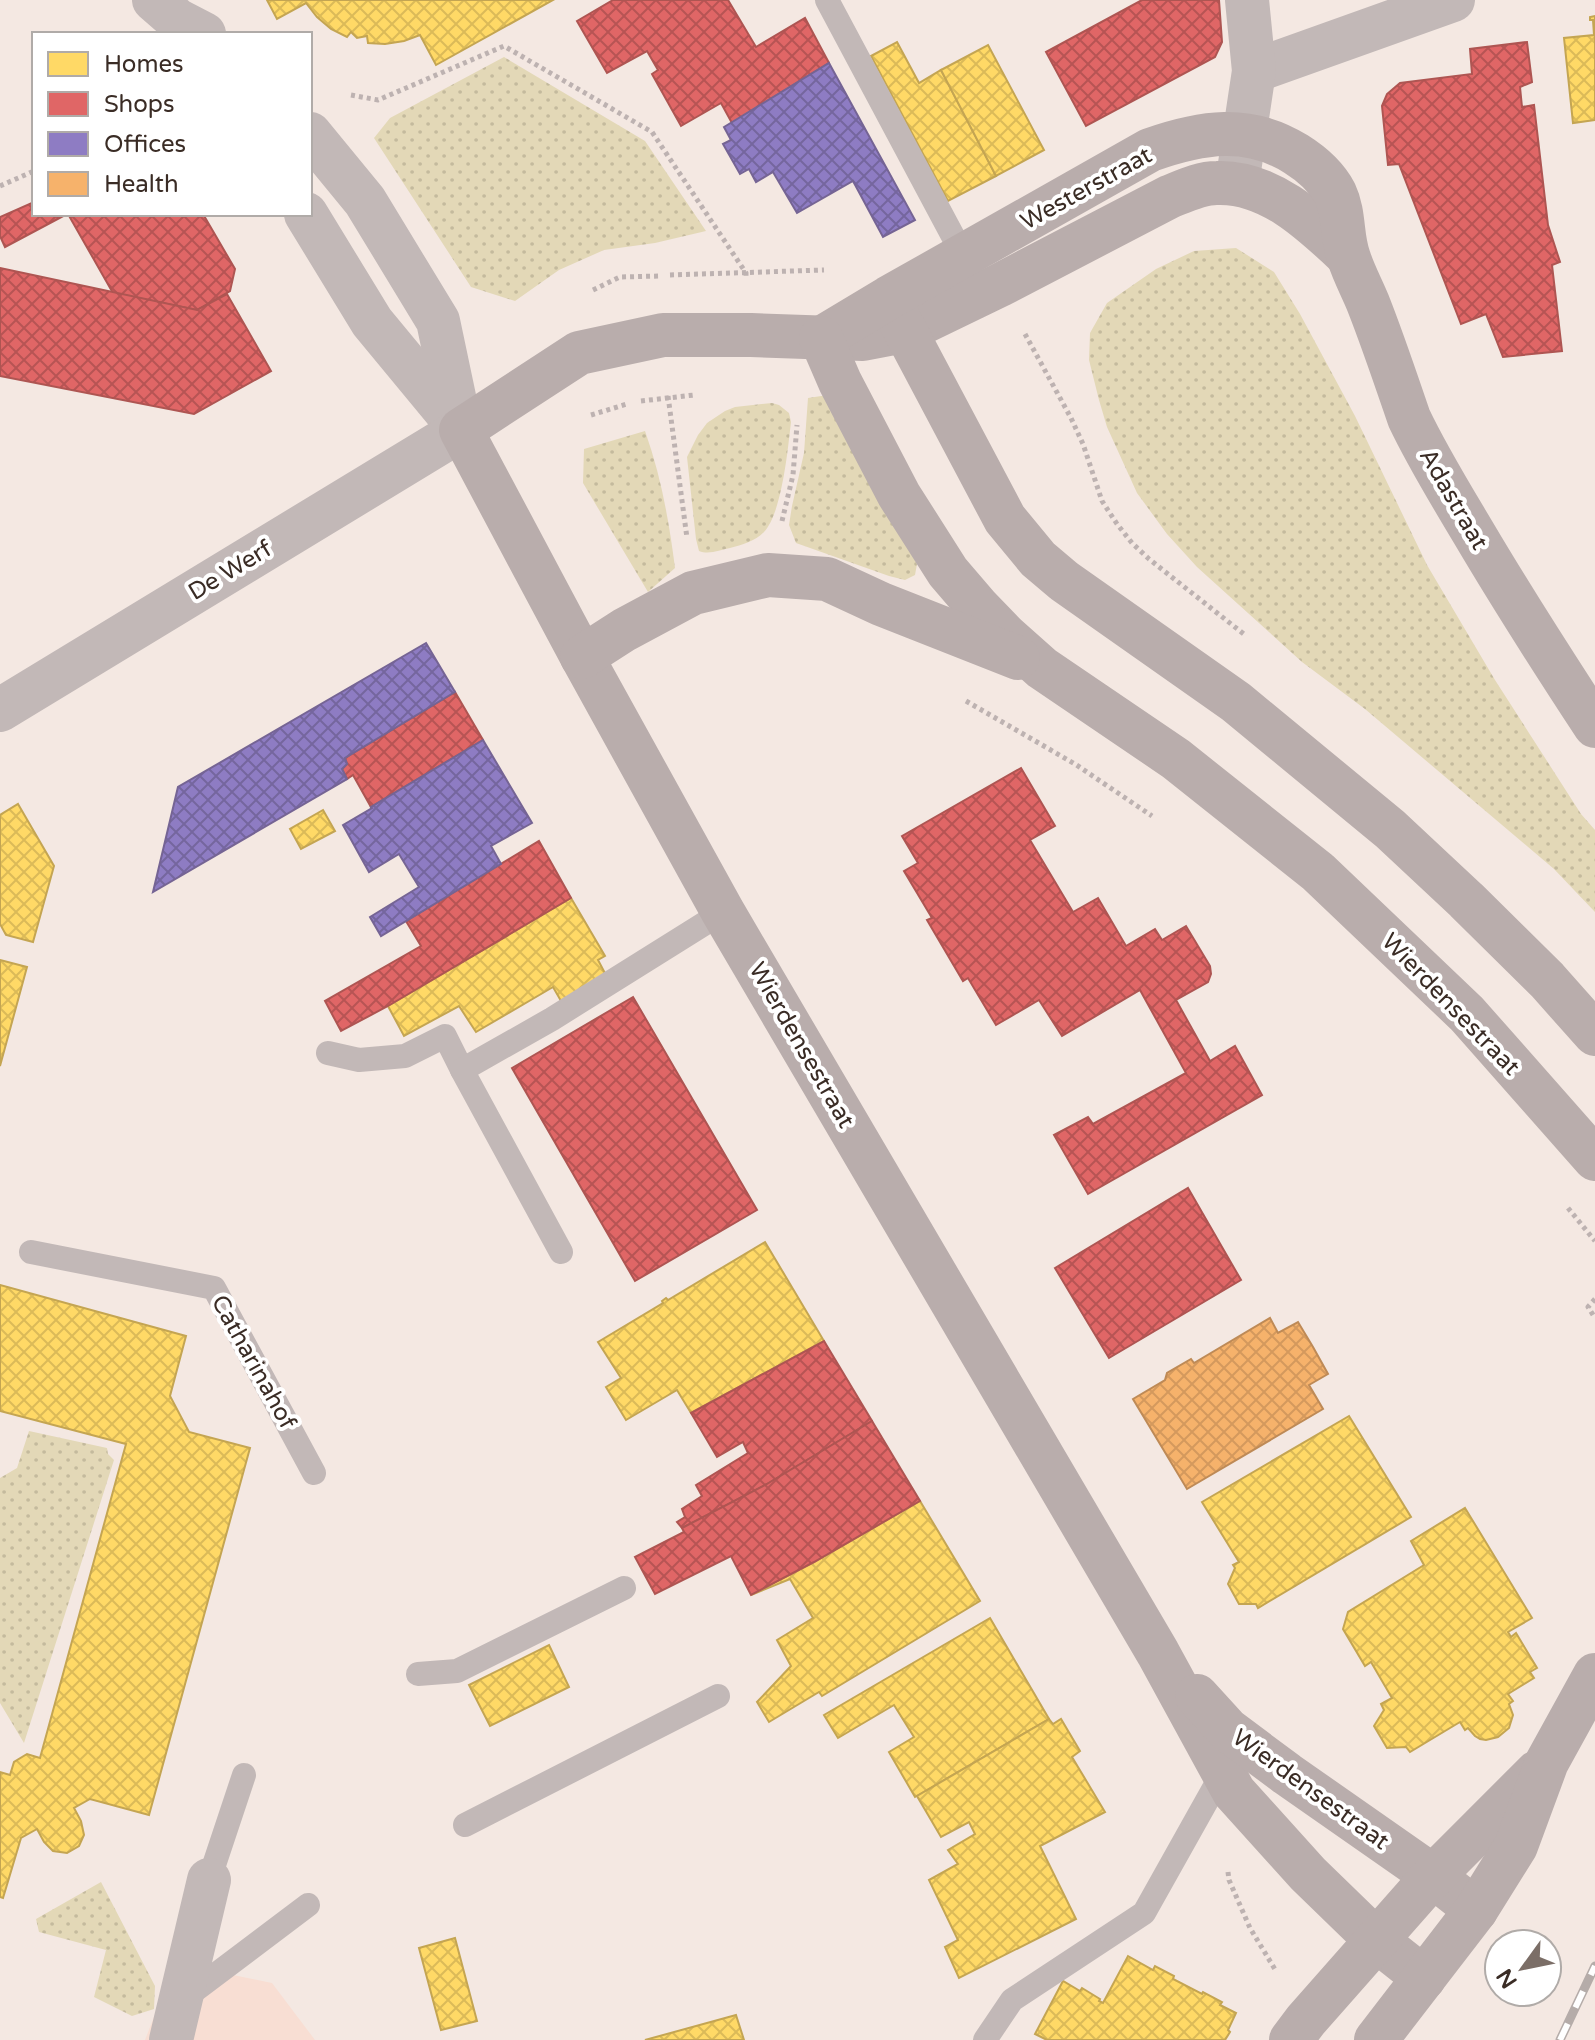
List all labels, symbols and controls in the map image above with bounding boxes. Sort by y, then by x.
legend [32,32,312,216]
text: Homes [104,50,184,79]
text: Shops [104,90,174,119]
text: Offices [104,130,186,159]
street label: Westerstraat [1016,140,1157,236]
text: Health [104,170,179,199]
street label: Adastraat [1413,444,1494,555]
street label: De Werf [183,534,278,607]
street label: Wierdensestraat [1375,927,1526,1082]
street label: Wierdensestraat [742,957,861,1133]
street label: Catharinahof [205,1290,303,1435]
street label: Wierdensestraat [1227,1723,1395,1856]
north arrow [1483,1928,1563,2008]
text: N [1491,1964,1523,1993]

